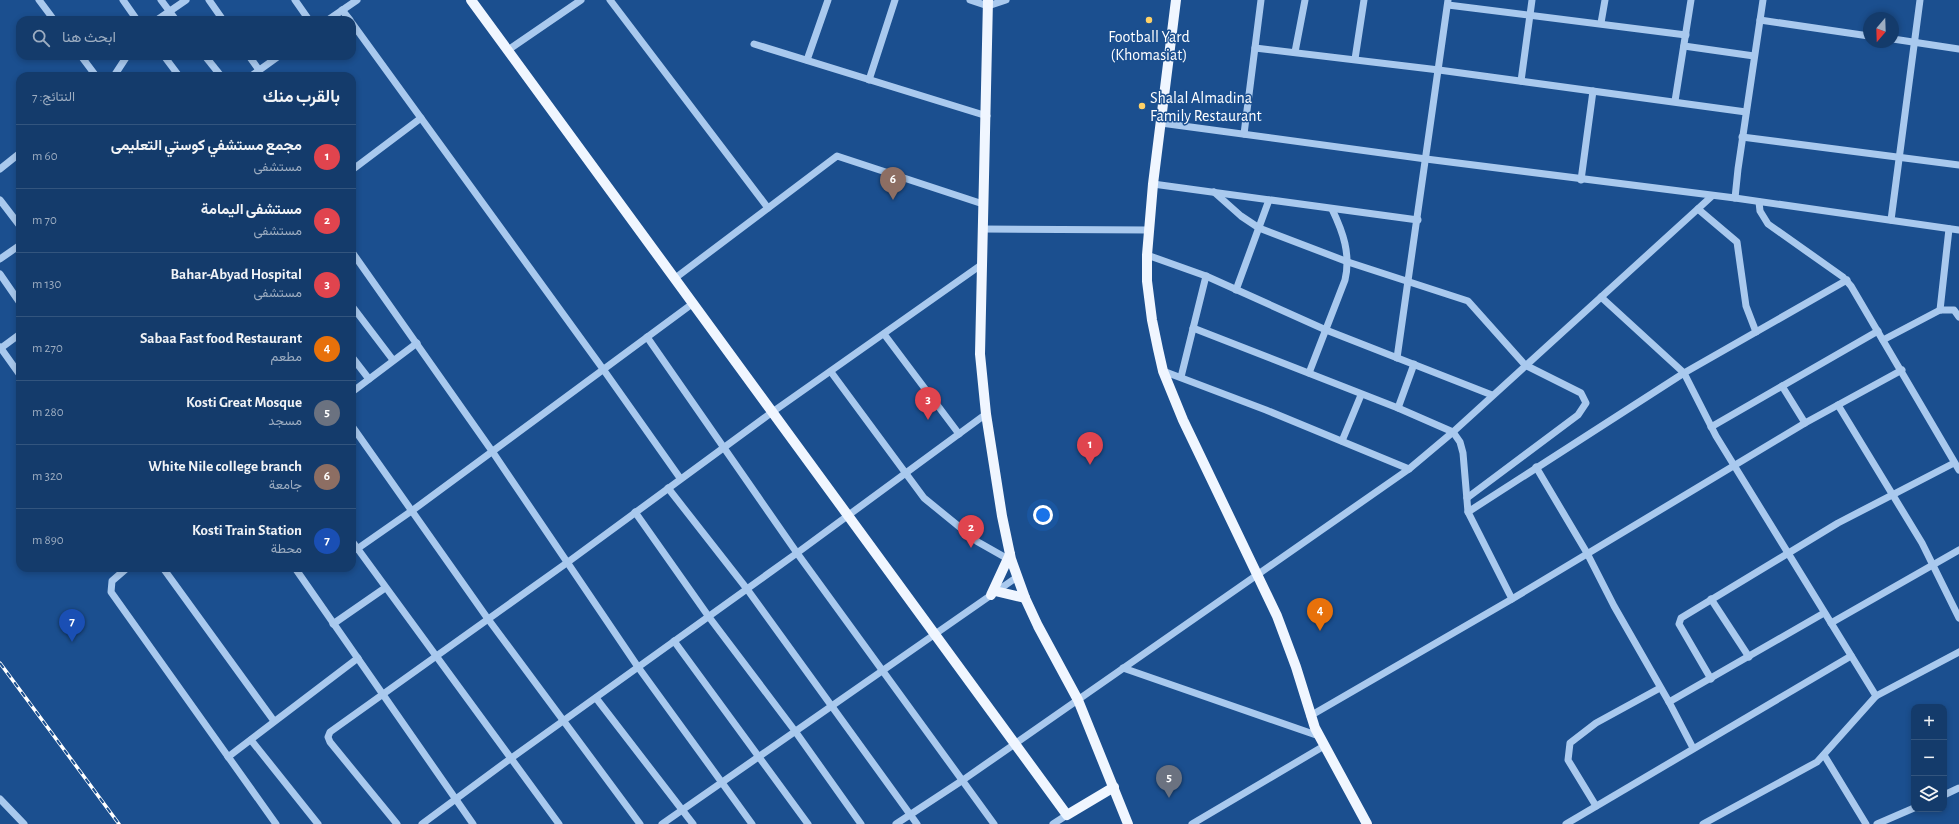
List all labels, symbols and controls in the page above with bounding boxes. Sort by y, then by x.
north arrow [1863,12,1899,48]
marker: Football Yard (Khomasiat) [1144,15,1154,25]
search box [16,16,356,60]
icon: search [30,27,52,49]
place label: Football Yard (Khomasiat) [1108,29,1190,63]
text: ابحث هنا [62,30,116,45]
text: بالقرب منك [263,88,340,105]
place label: Shalal Almadina Family Restaurant [1150,90,1262,125]
text: النتائج: 7 [32,91,75,104]
marker: Shalal Almadina Family Restaurant [1137,101,1147,111]
text: مجمع مستشفي كوستي التعليمى [111,138,302,153]
text: 60 m [32,150,58,163]
text: 1 [325,150,329,163]
text: مستشفى [254,161,302,174]
pin: 6 [880,167,906,200]
text: مستشفى اليمامة [201,202,302,217]
text: 70 m [32,214,57,227]
text: 2 [324,214,330,227]
text: مستشفى [254,225,302,238]
text: Bahar-Abyad Hospital [170,267,302,282]
text: 130 m [32,278,61,291]
text: 3 [324,278,330,291]
text: مستشفى [254,287,302,300]
text: Sabaa Fast food Restaurant [140,331,302,346]
text: 270 m [32,342,63,355]
text: 4 [324,342,330,355]
text: مطعم [271,351,302,364]
pin: 3 [915,387,941,420]
text: Kosti Great Mosque [186,395,302,410]
text: 280 m [32,406,64,419]
text: 5 [324,406,330,419]
text: مسجد [268,415,302,428]
pin: 1 [1077,432,1103,465]
text: White Nile college branch [148,459,302,474]
text: 320 m [32,470,63,483]
text: 6 [324,470,330,483]
text: جامعة [269,479,302,492]
your location [1033,505,1053,525]
pin: 2 [958,515,984,548]
text: Kosti Train Station [192,523,302,538]
text: 890 m [32,534,64,547]
text: 7 [324,534,330,547]
text: محطة [271,543,302,556]
pin: 4 [1307,598,1333,631]
pin: 7 [59,609,85,642]
map controls [1911,704,1947,812]
button: + [1911,704,1947,740]
button: − [1911,740,1947,776]
pin: 5 [1156,765,1182,798]
button: layers [1911,776,1947,812]

